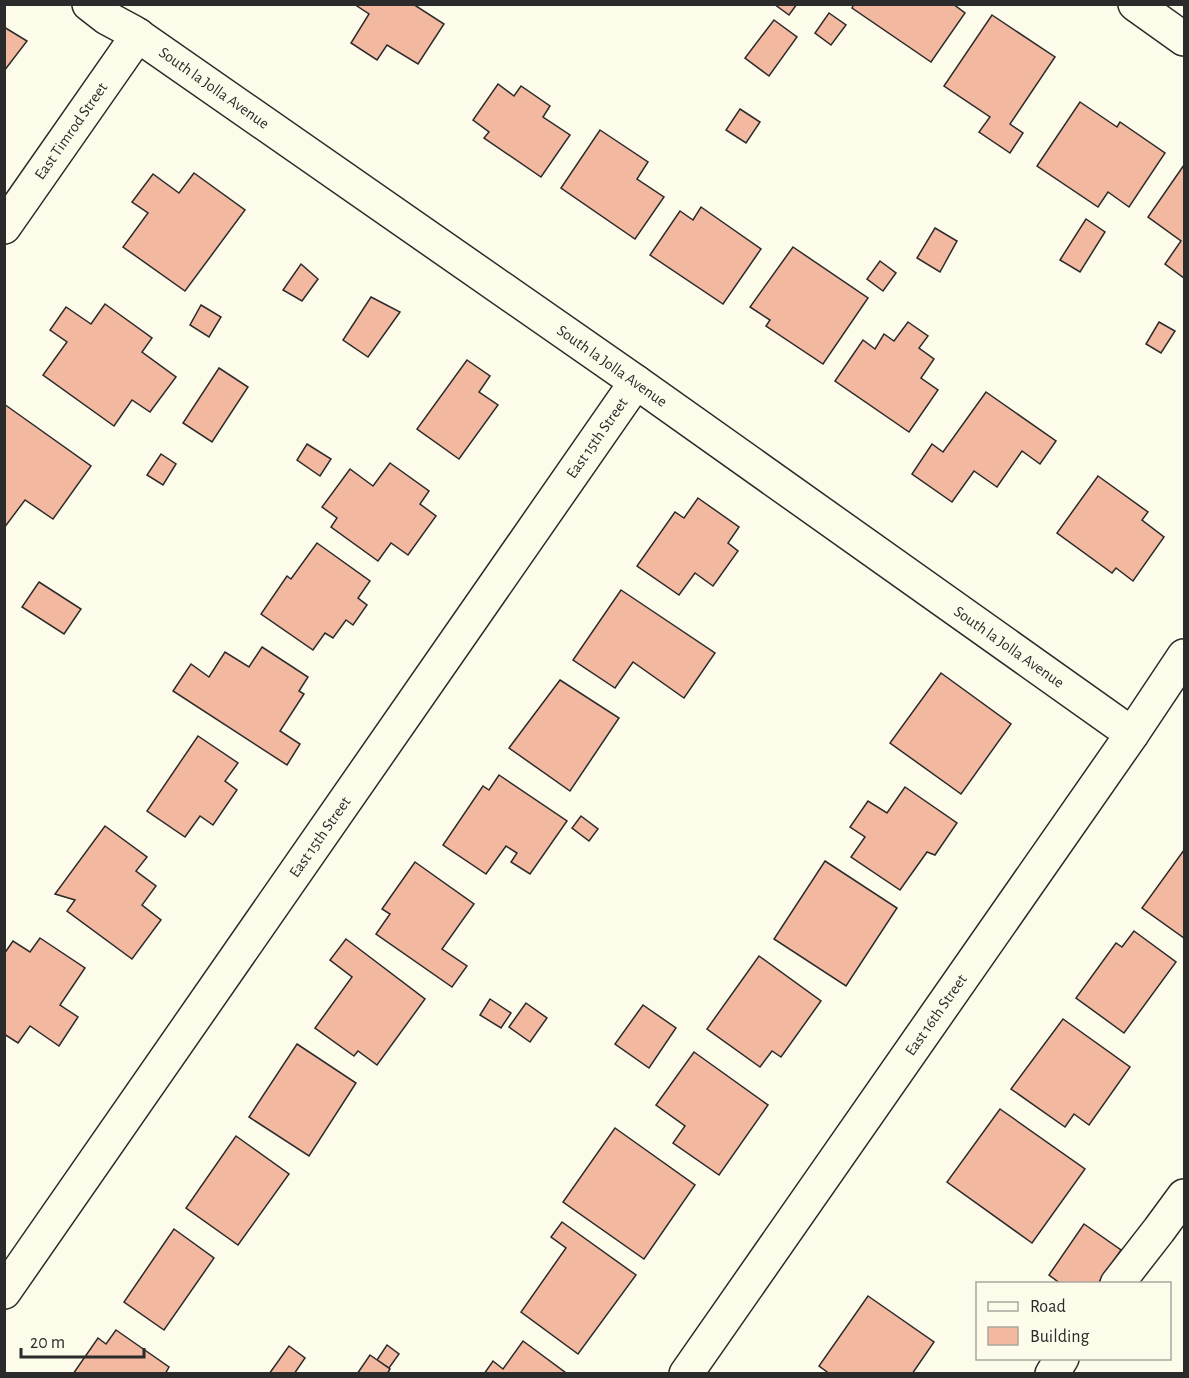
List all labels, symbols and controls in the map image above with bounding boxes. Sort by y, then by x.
street label: South la Jolla Avenue [156,44,272,132]
street label: East Timrod Street [32,80,110,182]
street label: South la Jolla Avenue [554,322,670,410]
street label: East 15th Street [563,395,631,481]
street label: South la Jolla Avenue [951,603,1067,691]
street label: East 15th Street [286,794,354,880]
street label: East 16th Street [902,971,970,1059]
legend [976,1282,1171,1360]
text: Road [1030,1298,1066,1316]
scale bar [21,1321,144,1359]
text: Building [1030,1328,1090,1346]
text: 20 m [30,1334,65,1352]

